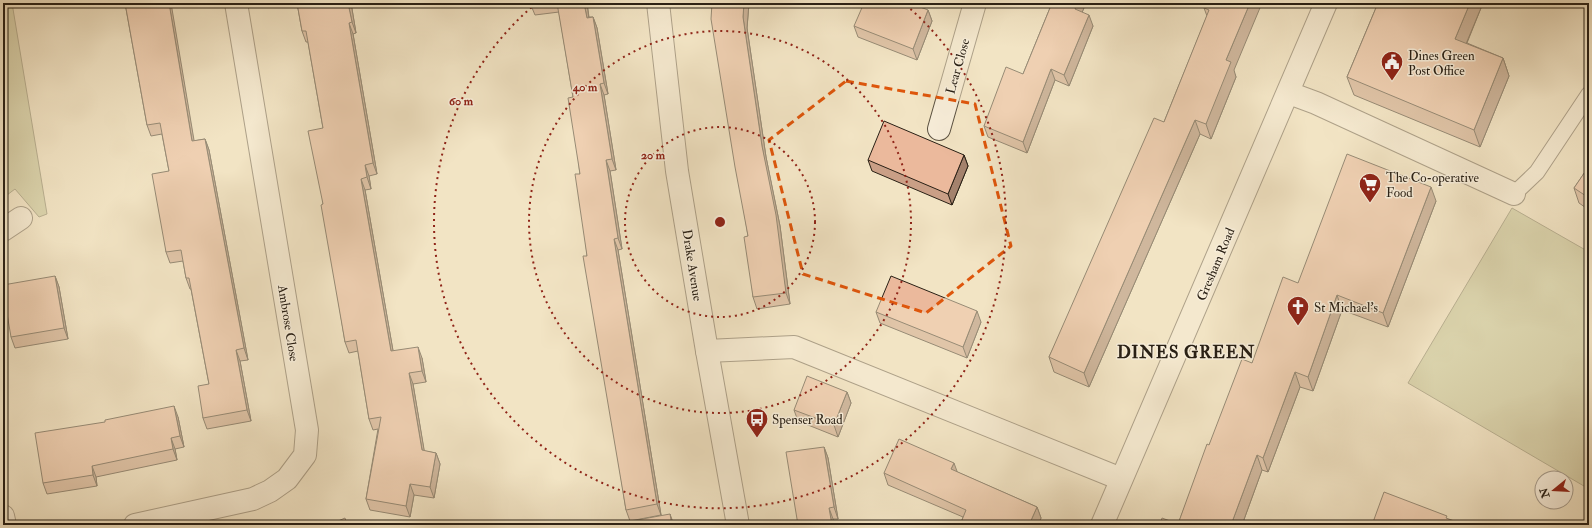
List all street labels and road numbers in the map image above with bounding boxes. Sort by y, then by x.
street label: Lear Close [942,36,974,96]
street label: Gresham Road [1193,225,1239,303]
street label: Drake Avenue [678,228,706,303]
street label: Ambrose Close [274,283,302,363]

